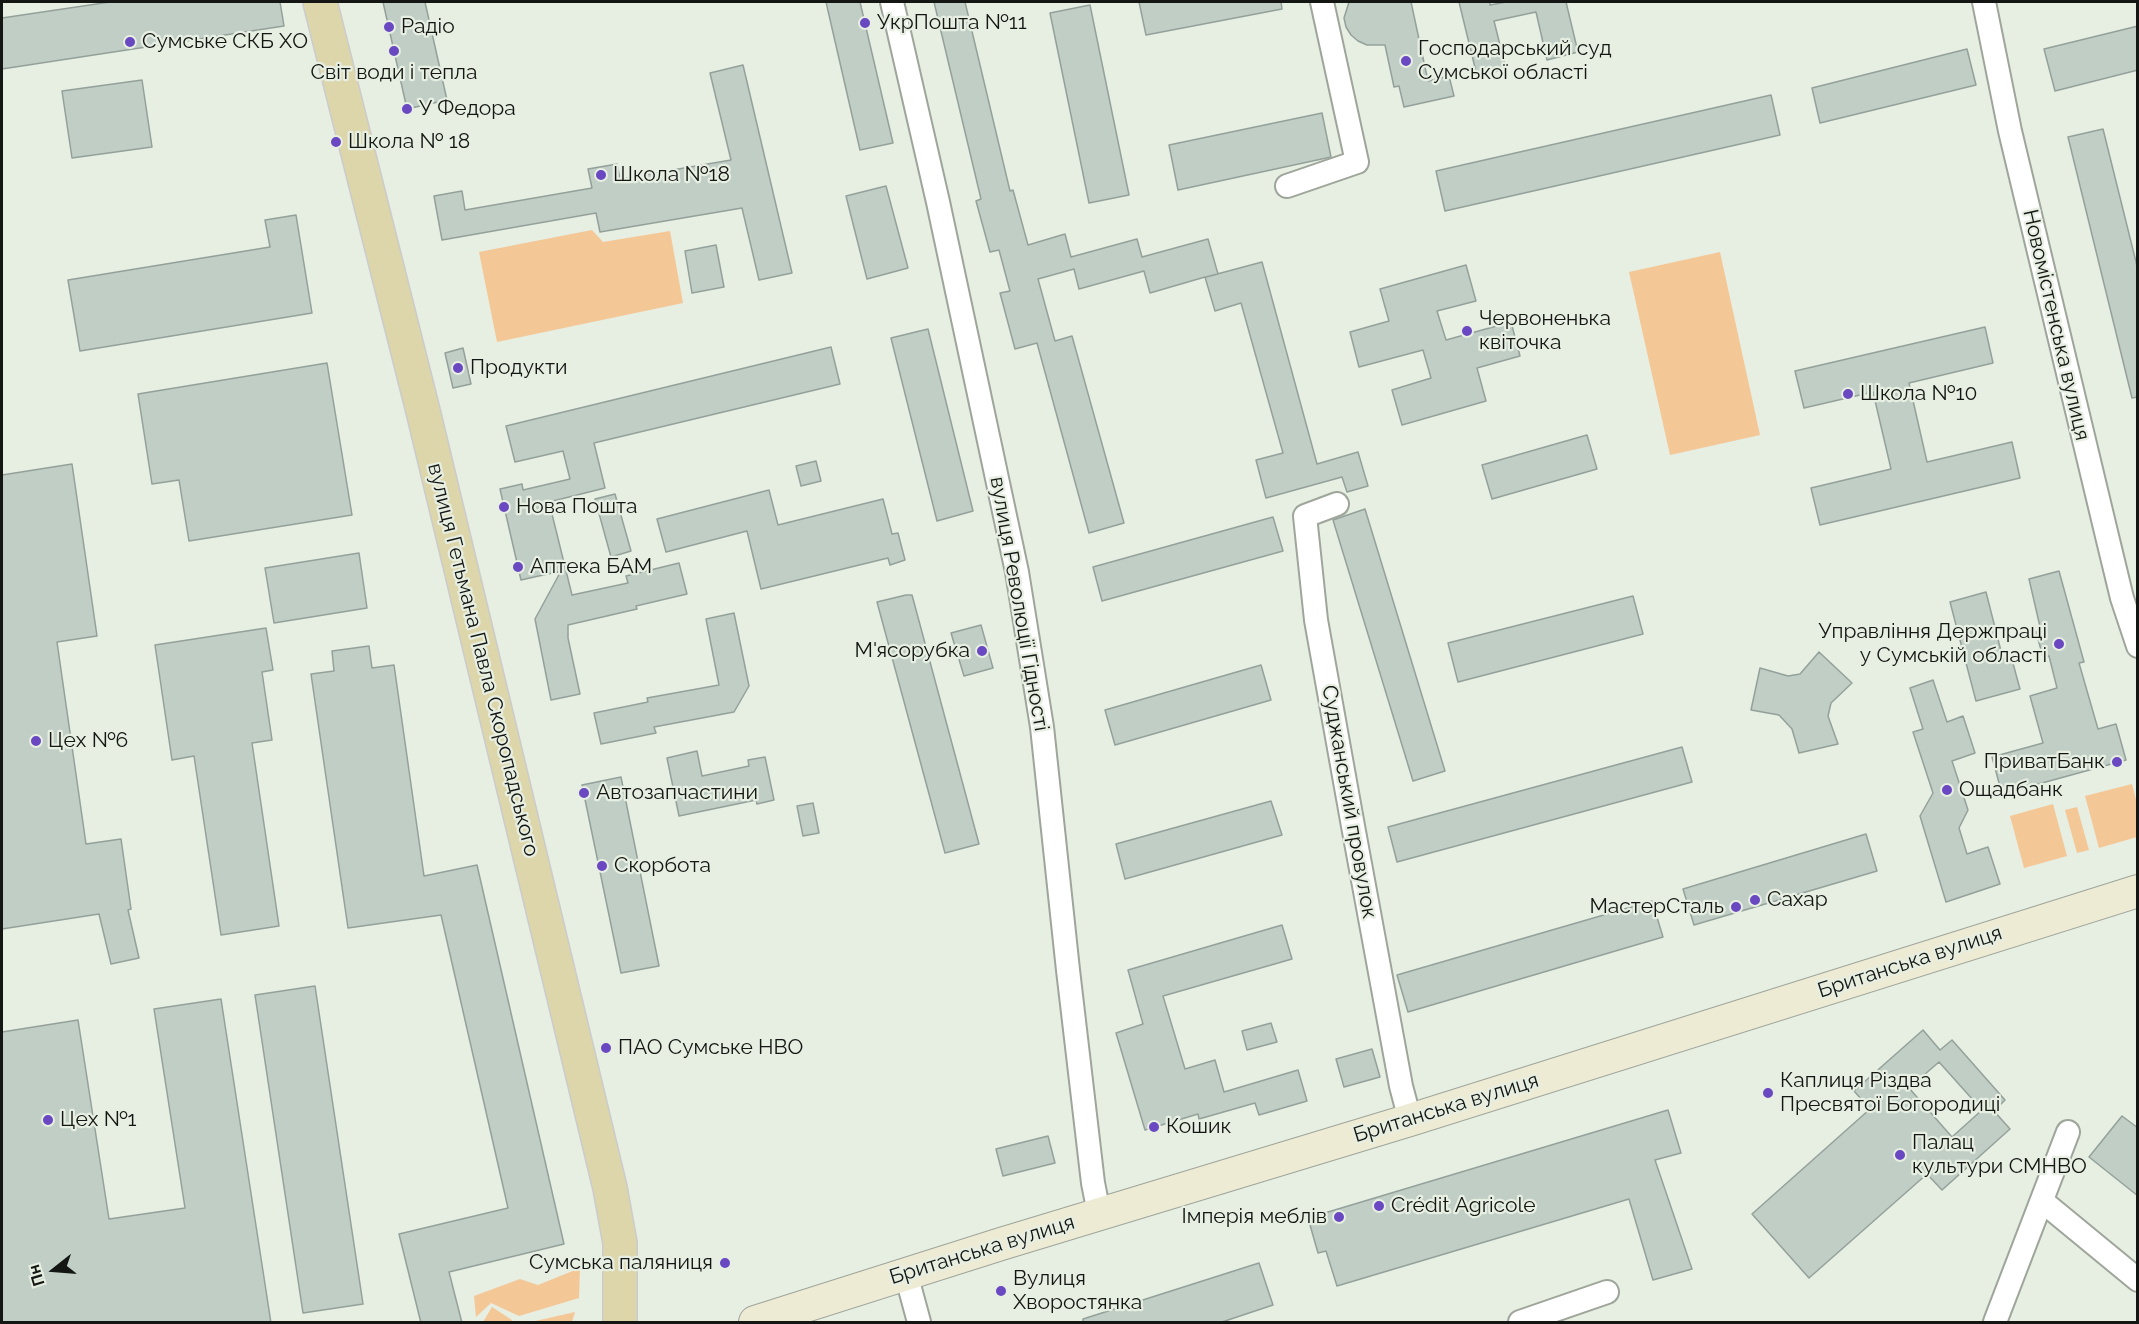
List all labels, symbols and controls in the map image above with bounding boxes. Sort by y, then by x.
place label: УкрПошта №11 [877,10,1027,36]
place label: Радіо [401,14,455,40]
marker: УкрПошта №11 [858,16,872,30]
marker: Радіо [382,20,396,34]
place label: Сумське СКБ ХО [142,29,308,55]
marker: Сумське СКБ ХО [123,35,137,49]
place label: Господарський суд Сумської області [1418,36,1612,86]
marker: Світ води і тепла [387,44,401,58]
marker: Господарський суд Сумської області [1399,54,1413,68]
place label: Світ води і тепла [311,60,477,86]
place label: У Федора [419,96,516,122]
marker: У Федора [400,102,414,116]
place label: Школа № 18 [348,129,470,155]
marker: Школа № 18 [329,135,343,149]
place label: Школа №18 [613,162,730,188]
marker: Школа №18 [594,168,608,182]
street label: Новомістенська вулиця [2017,207,2095,443]
place label: Червоненька квіточка [1479,306,1611,356]
marker: Червоненька квіточка [1460,324,1474,338]
place label: Продукти [470,355,567,381]
marker: Продукти [451,361,465,375]
place label: Школа №10 [1860,381,1977,407]
marker: Школа №10 [1841,387,1855,401]
street label: вулиця Гетьмана Павла Скоропадського [422,461,544,859]
street label: вулиця Революції Гідності [984,475,1054,733]
place label: Нова Пошта [516,494,637,520]
marker: Нова Пошта [497,500,511,514]
place label: Аптека БАМ [530,554,652,580]
marker: Аптека БАМ [511,560,525,574]
place label: Управління Держпраці у Сумській області [1819,619,2047,669]
marker: Управління Держпраці у Сумській області [2052,637,2066,651]
place label: М'ясорубка [854,638,970,664]
marker: М'ясорубка [975,644,989,658]
street label: Суджанський провулок [1316,683,1382,921]
place label: Цех №6 [48,728,128,754]
marker: Цех №6 [29,734,43,748]
place label: ПриватБанк [1984,749,2105,775]
marker: ПриватБанк [2110,755,2124,769]
place label: Ощадбанк [1959,777,2063,803]
place label: Автозапчастини [596,780,758,806]
marker: Ощадбанк [1940,783,1954,797]
marker: Автозапчастини [577,786,591,800]
place label: Скорбота [614,853,711,879]
marker: Скорбота [595,859,609,873]
place label: Сахар [1767,887,1828,913]
marker: Сахар [1748,893,1762,907]
place label: МастерСталь [1589,894,1724,920]
marker: МастерСталь [1729,900,1743,914]
street label: Британська вулиця [1815,920,2005,1004]
place label: ПАО Сумське НВО [618,1035,803,1061]
marker: ПАО Сумське НВО [599,1041,613,1055]
street label: Британська вулиця [1350,1068,1542,1148]
place label: Каплиця Різдва Пресвятої Богородиці [1780,1068,2000,1118]
marker: Каплиця Різдва Пресвятої Богородиці [1761,1086,1775,1100]
place label: Цех №1 [60,1107,137,1133]
marker: Цех №1 [41,1113,55,1127]
place label: Кошик [1166,1114,1231,1140]
marker: Кошик [1147,1120,1161,1134]
place label: Палац культури СМНВО [1912,1130,2087,1180]
marker: Палац культури СМНВО [1893,1148,1907,1162]
place label: Crédit Agricole [1391,1193,1536,1219]
marker: Crédit Agricole [1372,1199,1386,1213]
place label: Імперія меблів [1181,1204,1327,1230]
street label: Британська вулиця [886,1210,1078,1290]
marker: Імперія меблів [1332,1210,1346,1224]
north arrow [24,1240,84,1300]
place label: Сумська паляниця [529,1250,713,1276]
marker: Сумська паляниця [718,1256,732,1270]
text: Пн [24,1262,49,1288]
place label: Вулиця Хворостянка [1013,1266,1142,1316]
marker: Вулиця Хворостянка [994,1284,1008,1298]

